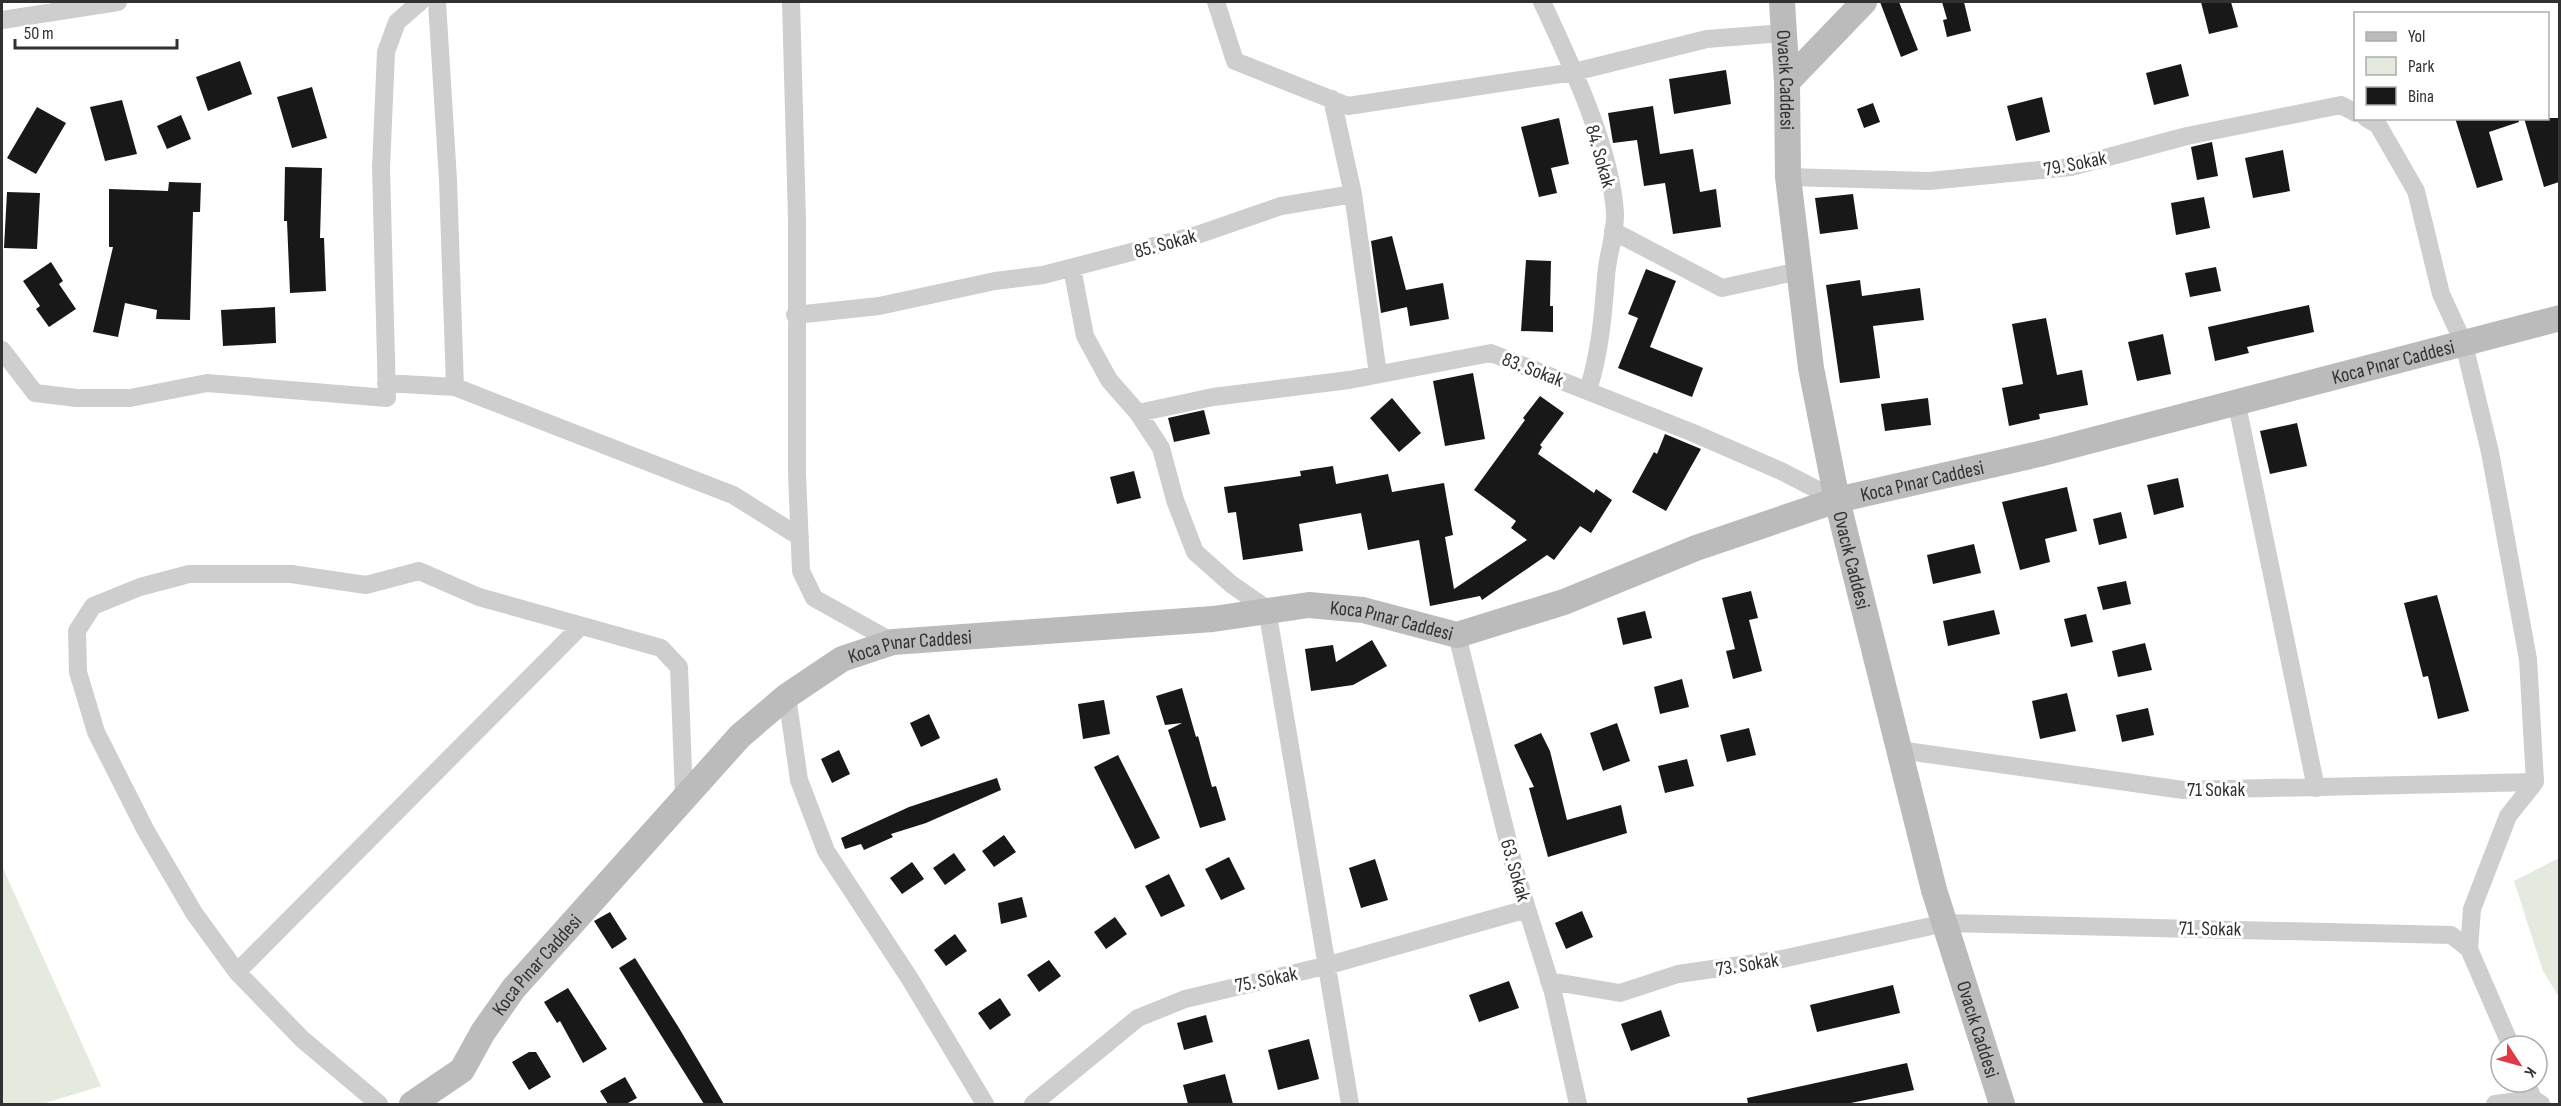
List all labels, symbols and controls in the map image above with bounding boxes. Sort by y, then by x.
scale bar [15,12,177,50]
legend [2354,12,2549,120]
text: 50 m [24,23,54,44]
text: Yol [2408,26,2425,47]
street label: Ovacık Caddesi [1771,29,1799,130]
text: Park [2408,56,2434,77]
text: Bina [2408,86,2434,107]
street label: 84. Sokak [1580,122,1621,191]
street label: 79. Sokak [2042,146,2109,182]
street label: 85. Sokak [1131,224,1199,264]
street label: Koca Pınar Caddesi [2329,335,2457,390]
street label: 83. Sokak [1499,347,1567,393]
street label: Koca Pınar Caddesi [1858,456,1986,507]
street label: Ovacık Caddesi [1827,509,1875,612]
street label: Koca Pınar Caddesi [1329,596,1456,646]
street label: Koca Pınar Caddesi [845,625,973,669]
street label: 71 Sokak [2187,778,2245,802]
street label: 63. Sokak [1495,836,1535,905]
street label: Koca Pınar Caddesi [487,910,587,1020]
street label: 71. Sokak [2179,916,2242,942]
street label: 73. Sokak [1714,948,1781,982]
street label: 75. Sokak [1233,962,1300,998]
street label: Ovacık Caddesi [1951,978,2004,1081]
north arrow [2489,1034,2549,1094]
text: K [2520,1063,2540,1081]

